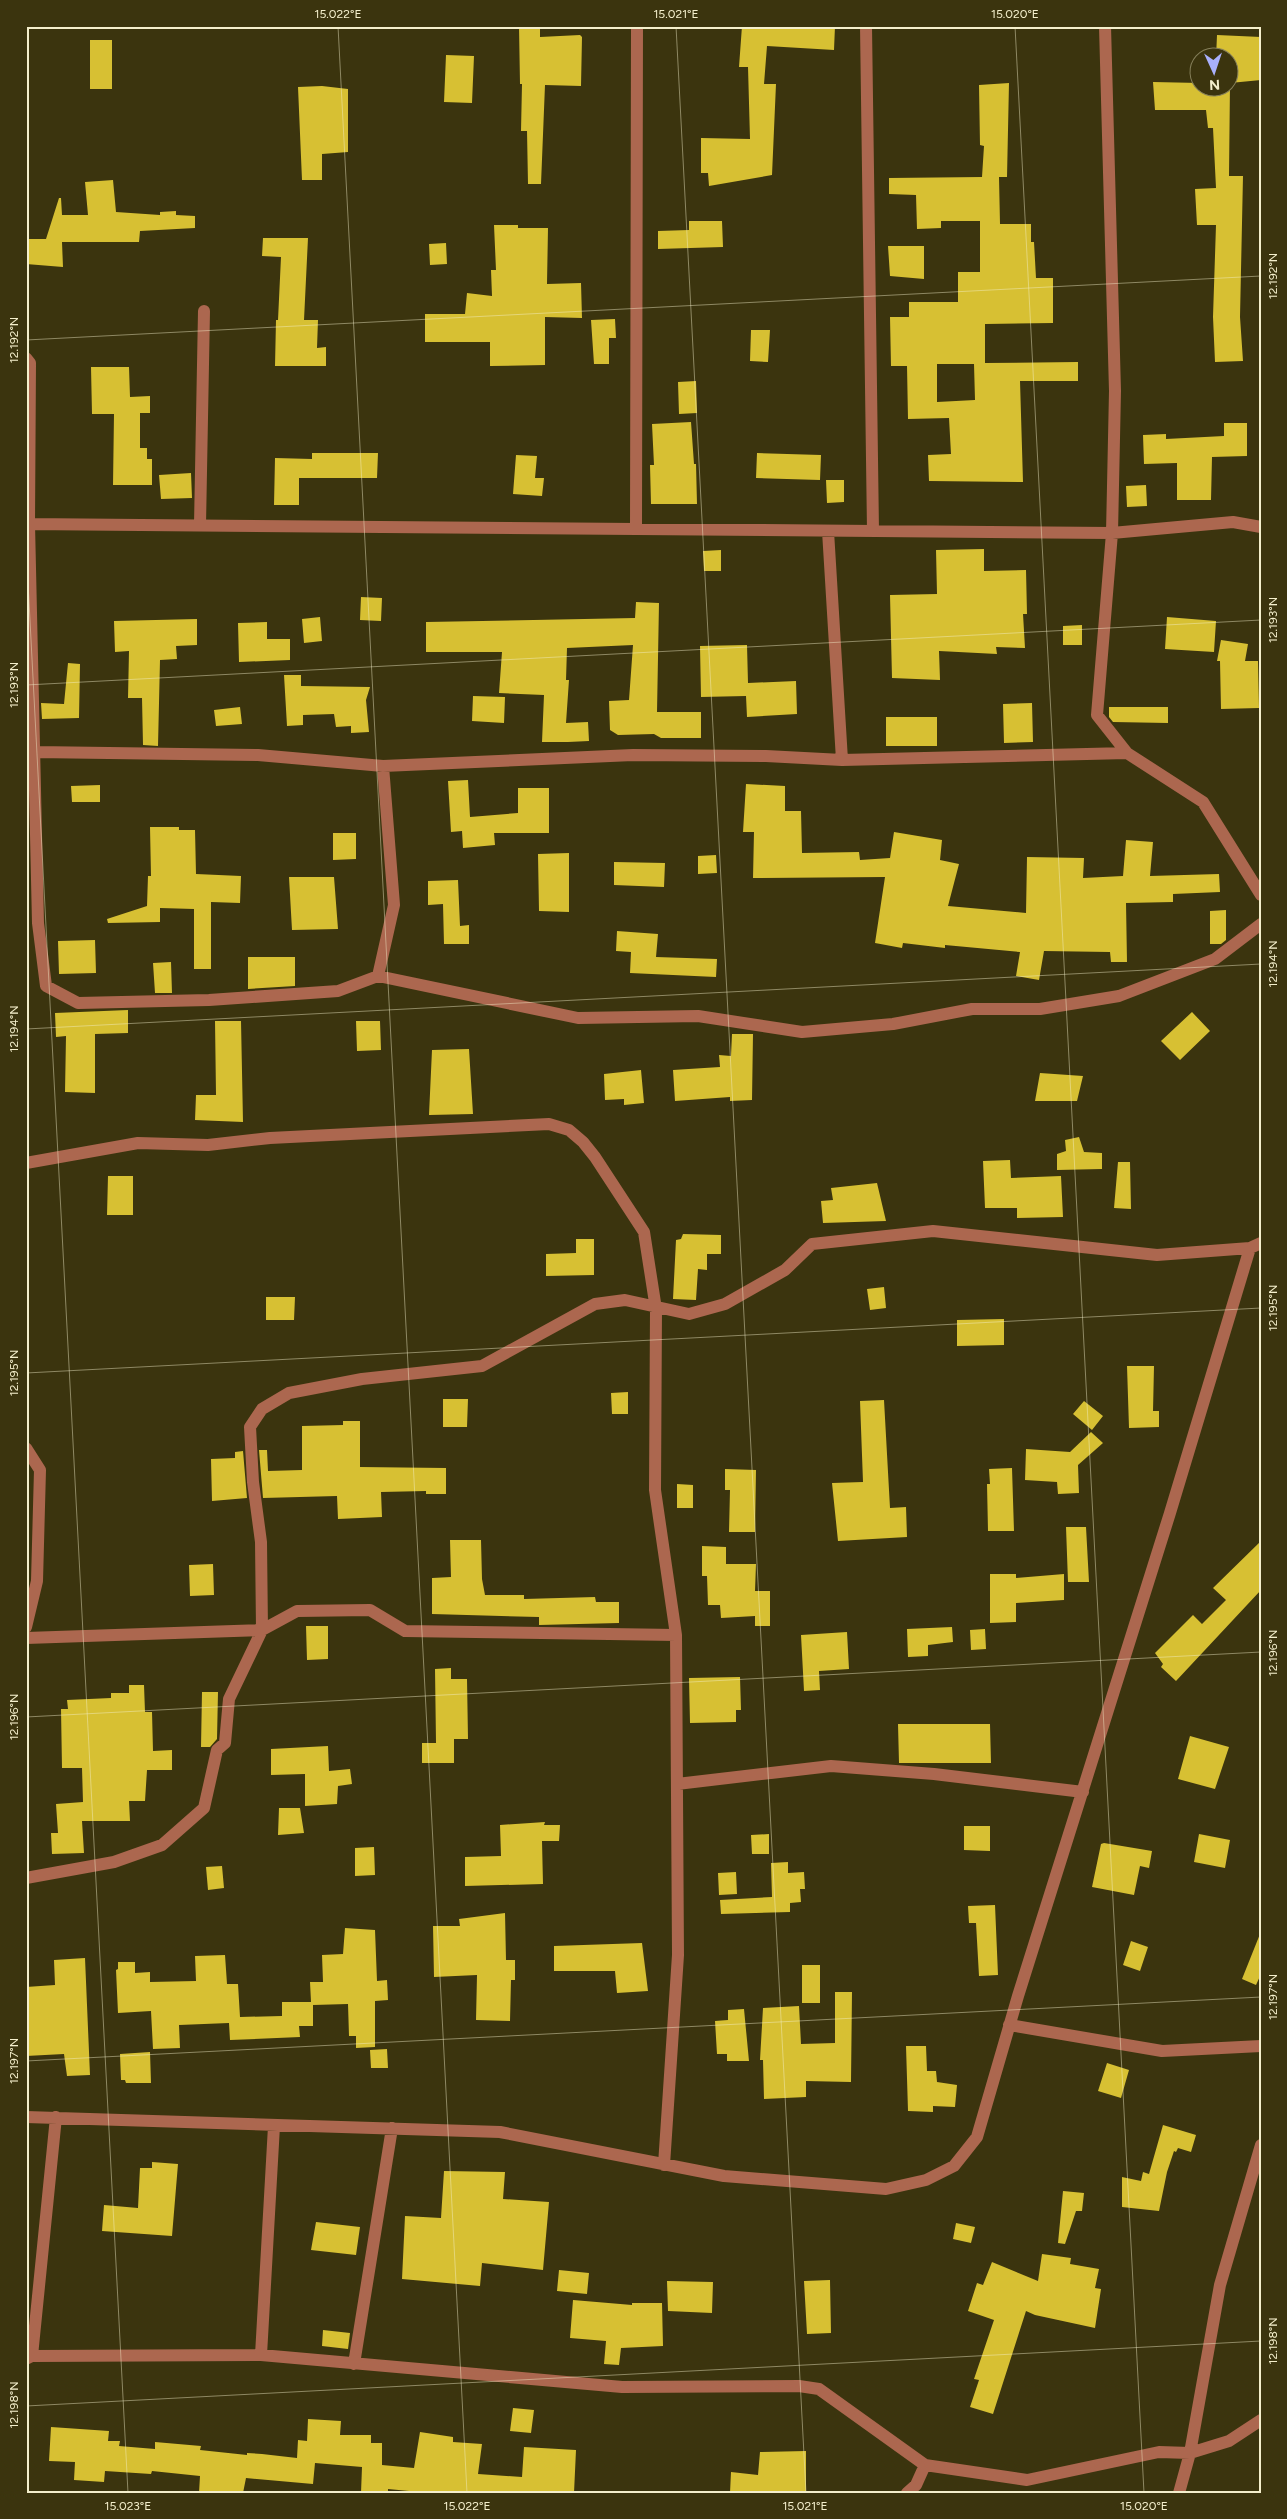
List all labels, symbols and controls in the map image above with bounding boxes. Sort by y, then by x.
text: 15.022°E [315,7,362,21]
text: 15.021°E [653,7,699,21]
text: 15.020°E [991,7,1039,21]
north arrow [1190,48,1240,98]
text: N [1209,76,1221,93]
text: 12.192°N [1266,253,1280,299]
text: 12.192°N [7,317,21,363]
text: 12.193°N [1266,597,1280,643]
text: 12.193°N [7,662,21,708]
text: 12.194°N [1266,940,1280,988]
text: 12.194°N [7,1005,21,1053]
text: 12.195°N [1266,1285,1280,1331]
text: 12.195°N [7,1350,21,1396]
text: 12.196°N [1266,1630,1280,1676]
text: 12.196°N [7,1694,21,1740]
text: 12.197°N [1266,1974,1280,2020]
text: 12.197°N [7,2038,21,2084]
text: 12.198°N [1266,2318,1280,2365]
text: 12.198°N [7,2382,21,2429]
text: 15.023°E [105,2499,151,2513]
text: 15.022°E [444,2499,491,2513]
text: 15.021°E [782,2499,828,2513]
text: 15.020°E [1120,2499,1168,2513]

